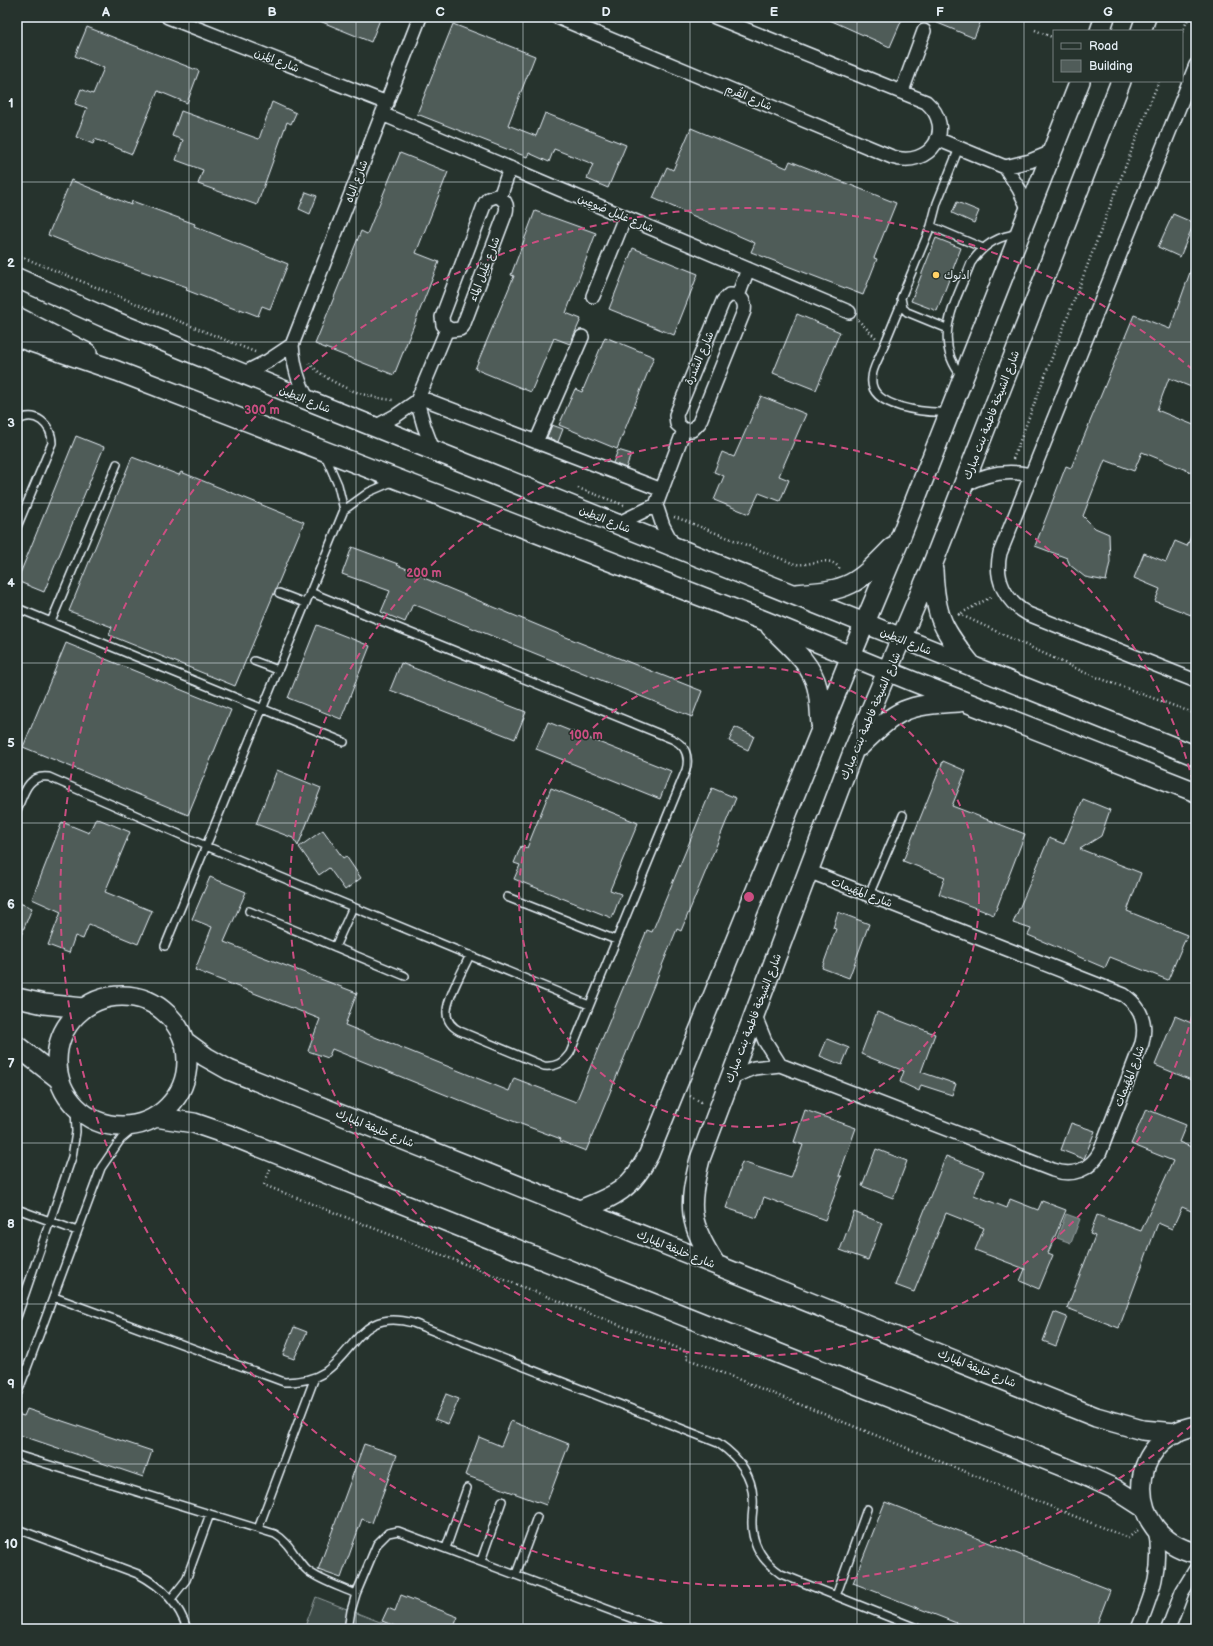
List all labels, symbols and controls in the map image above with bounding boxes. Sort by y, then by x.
text: A [101,4,110,20]
text: B [267,4,277,20]
text: C [435,4,445,20]
text: D [601,4,611,20]
text: E [770,4,779,20]
text: F [936,4,944,20]
text: G [1103,4,1113,20]
legend [1053,30,1183,82]
text: Road [1089,39,1118,54]
street label: شارع المُزن [252,46,301,77]
text: Building [1089,59,1133,74]
street label: شارع القُرم [723,80,775,115]
text: 1 [8,95,14,111]
street label: شارع الياه [342,158,372,205]
street label: شارع غليل صُوعِين [575,192,656,237]
street label: شارع غَلِيل الماء [466,235,505,304]
text: 2 [7,255,15,271]
place label: ادنوك [944,269,969,283]
marker: ادنوك [931,270,941,280]
street label: شارع السِّدرة [682,329,718,388]
street label: شارع الشيخة فاطمة بنت مبارك [961,349,1024,482]
street label: شارع البَطِين [277,383,332,417]
text: 300 m [244,403,280,418]
text: 3 [7,415,15,431]
street label: شارع البَطِين [577,503,632,537]
text: 200 m [406,566,442,581]
text: 4 [7,575,15,591]
street label: شارع البَطِين [878,625,933,659]
street label: شارع الشيخة فاطمة بنت مبارك [838,650,905,783]
text: 100 m [569,728,603,743]
text: 5 [7,735,15,751]
street label: شارع المهَيمات [829,875,894,912]
centre of rings [742,890,756,904]
text: 6 [7,896,15,912]
street label: شارع الشيخة فاطمة بنت مبارك [723,952,786,1085]
street label: شارع المهَيمات [1112,1044,1149,1109]
text: 7 [7,1056,15,1072]
street label: شارع خليفة المبارك [333,1107,416,1152]
text: 8 [7,1216,15,1232]
street label: شارع خليفة المبارك [634,1228,717,1273]
street label: شارع خليفة المبارك [935,1347,1018,1392]
text: 9 [7,1376,15,1392]
text: 10 [4,1536,18,1552]

